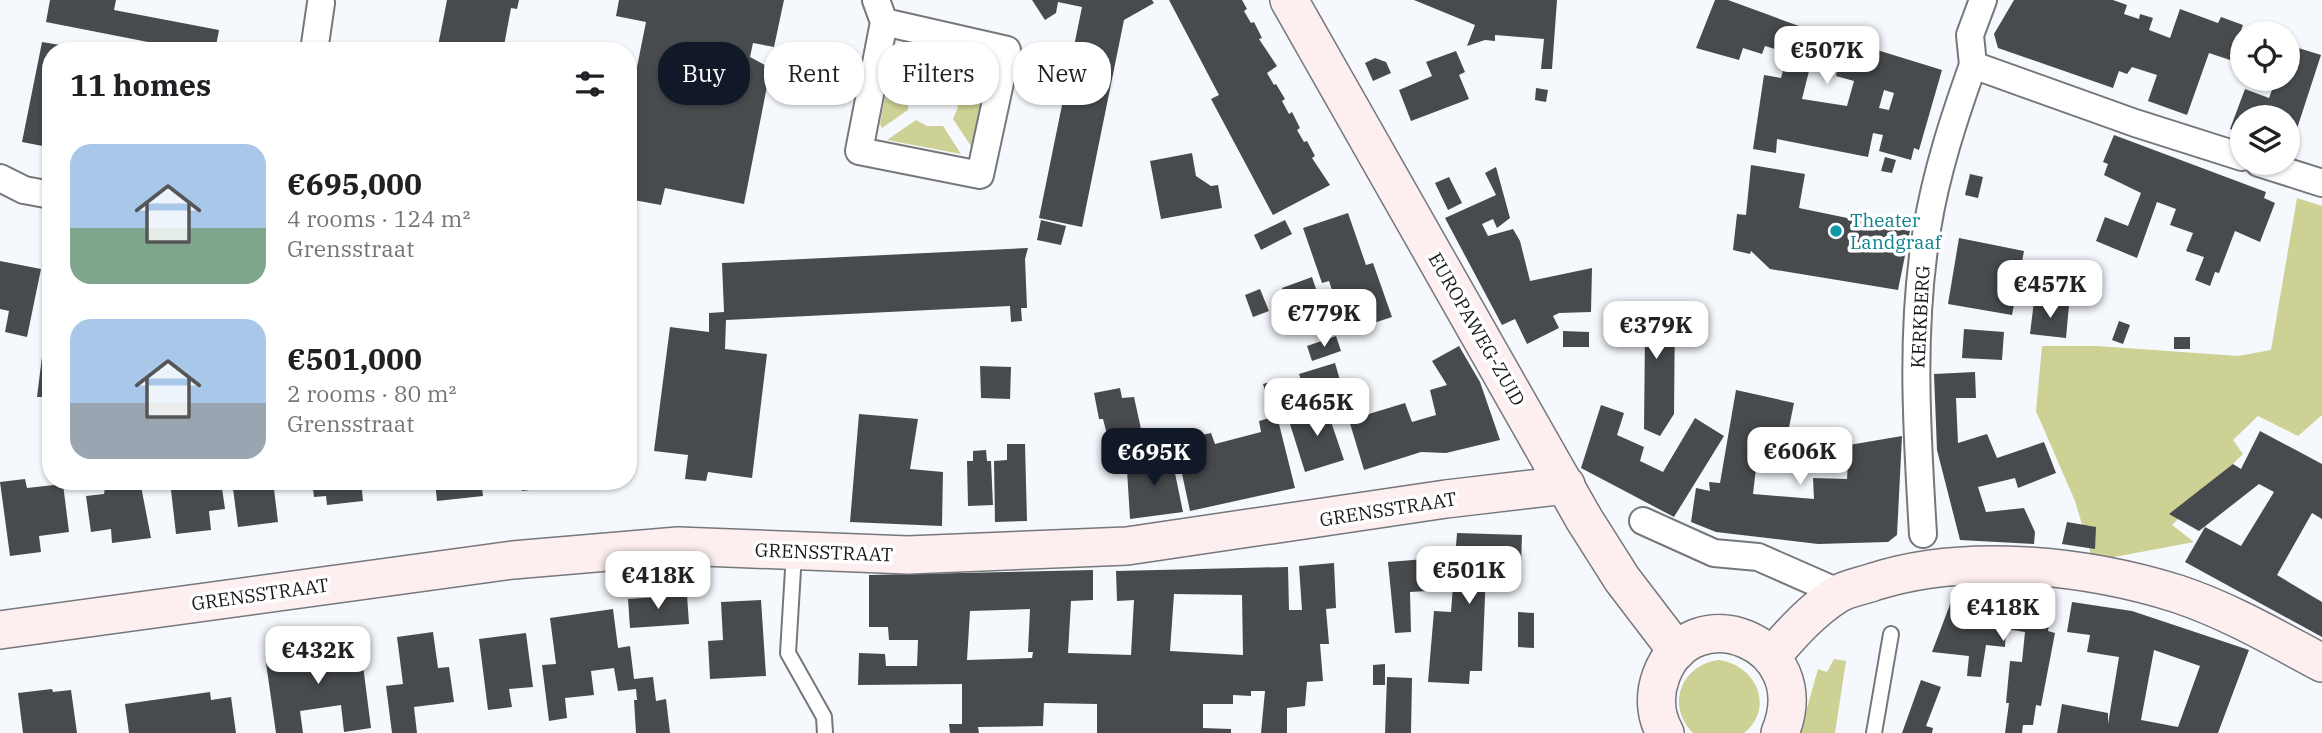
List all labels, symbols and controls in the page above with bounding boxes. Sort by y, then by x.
map controls [2230,21,2300,175]
button: locate [2230,21,2300,91]
pin: €507K [1778,27,1876,86]
text: €507K [1790,34,1864,64]
chip: Buy [658,42,750,105]
chip: Rent [764,42,864,105]
chip: Filters [878,42,999,105]
chip: New [1013,42,1111,105]
text: 11 homes [70,65,211,104]
icon: filters [571,65,609,103]
button: layers [2230,105,2300,175]
text: €695,000 [287,164,422,203]
icon: home [126,172,210,256]
text: 4 rooms · 124 m² [287,203,470,233]
place label: Theater Landgraaf [1850,208,1943,254]
marker: Theater Landgraaf [1828,223,1844,239]
text: Grensstraat [287,233,414,263]
street label: EUROPAWEG-ZUID [1423,248,1531,410]
pin: €457K [2001,260,2099,320]
street label: KERKBERG [1905,265,1935,369]
text: €457K [2013,268,2087,298]
pin: €779K [1275,290,1373,349]
text: €779K [1287,297,1361,327]
pin: €379K [1607,302,1705,361]
text: €379K [1619,309,1693,339]
text: €501,000 [287,339,422,378]
icon: home [126,347,210,431]
text: 2 rooms · 80 m² [287,378,457,408]
pin: €465K [1268,378,1366,438]
text: €465K [1280,386,1354,416]
text: Grensstraat [287,408,414,438]
pin: €695K [1105,428,1203,488]
pin: €606K [1751,428,1849,487]
text: €606K [1763,435,1837,465]
text: €695K [1117,436,1191,466]
street label: GRENSSTRAAT [1318,486,1458,532]
street label: GRENSSTRAAT [754,538,894,566]
pin: €501K [1420,546,1518,606]
pin: €418K [609,552,707,611]
text: €501K [1432,554,1506,584]
text: €418K [621,559,695,589]
street label: GRENSSTRAAT [190,572,330,616]
pin: €418K [1954,584,2052,643]
text: €418K [1966,591,2040,621]
pin: €432K [269,626,367,686]
text: €432K [281,634,355,664]

